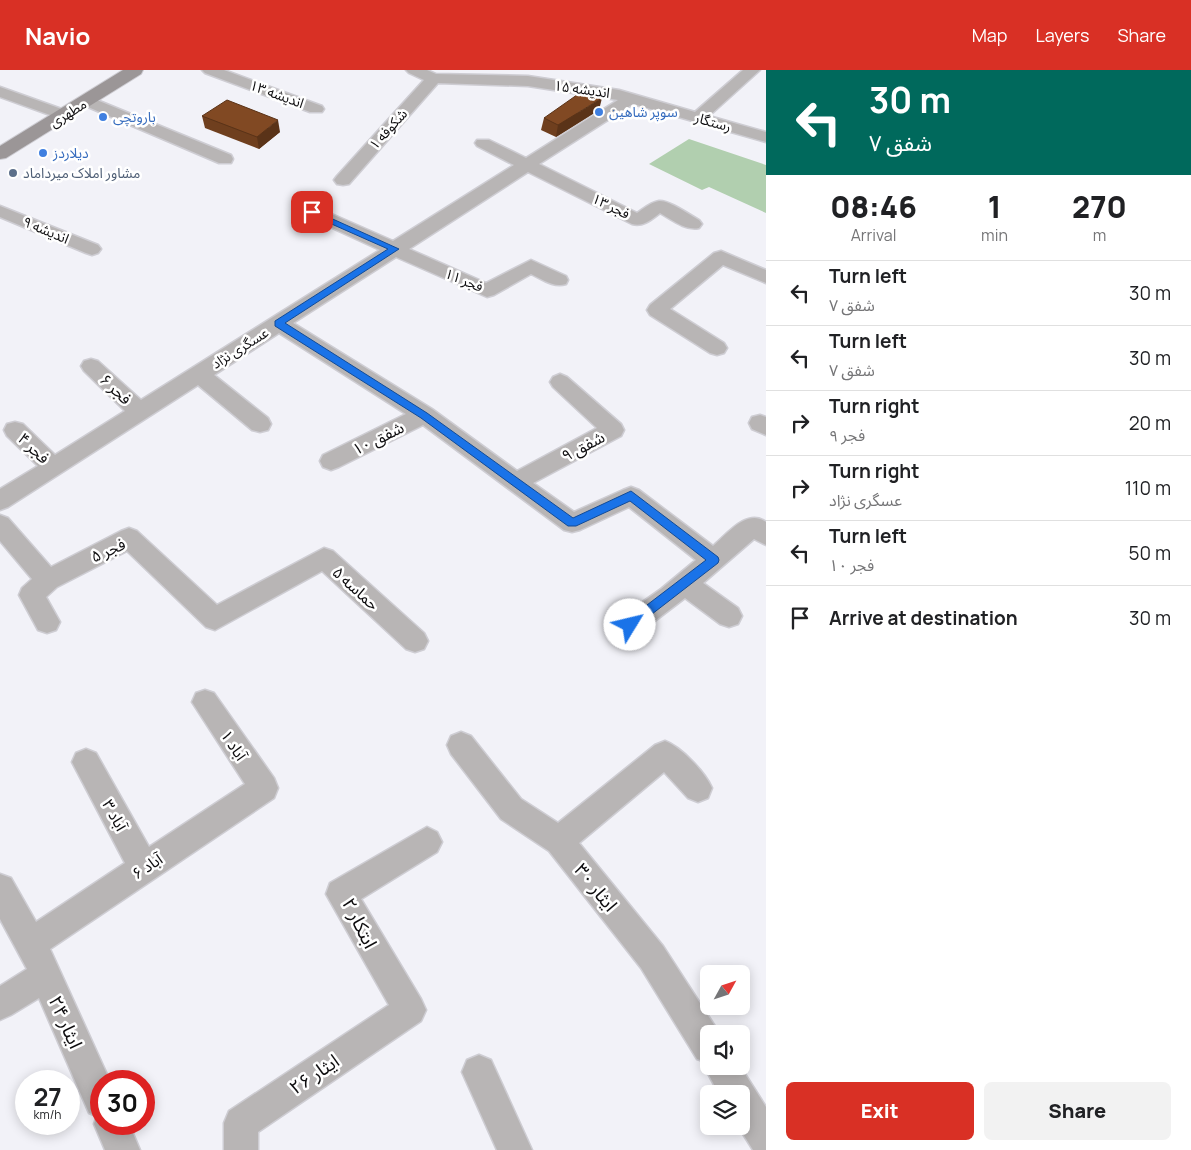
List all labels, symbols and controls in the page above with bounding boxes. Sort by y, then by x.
text: Navio [25,19,90,52]
text: Map [972,23,1007,47]
text: Layers [1035,23,1089,47]
text: Share [1117,23,1166,47]
street label: اندیشه ١٣ [247,75,307,112]
street label: اندیشه ۱۵ [553,75,611,102]
text: 30 m [869,76,951,124]
icon: left [786,90,851,155]
street label: مطهری [45,94,90,131]
place label: سوپر شاهین [609,102,678,122]
street label: شکوفه ۱ [364,104,411,153]
marker: سوپر شاهین [593,106,605,118]
place label: باروتچی [113,107,156,127]
street label: رستگار [692,107,734,136]
marker: باروتچی [97,111,109,123]
text: شفق ۷ [869,128,932,158]
place label: دیلاردز [52,143,89,162]
marker: دیلاردز [37,147,49,159]
place label: مشاور املاک میرداماد [23,163,140,182]
marker: مشاور املاک میرداماد [7,167,19,179]
text: 08:46 [830,186,917,227]
text: 1 [988,186,1001,227]
text: 270 [1072,186,1127,227]
street label: فجر ۱۳ [589,188,633,223]
pin [291,191,333,233]
icon: arrive [298,198,326,226]
street label: اندیشه ۹ [20,211,72,248]
text: Arrival [851,224,896,246]
text: min [981,224,1008,246]
text: m [1093,224,1106,246]
street label: فجر ۱۱ [442,263,486,296]
text: Turn left [829,263,907,289]
icon: left [786,279,814,307]
text: 30 m [1129,280,1171,306]
text: شفق ۷ [829,294,875,316]
street label: عسگری نژاد [208,323,272,373]
text: Turn left [829,328,907,354]
icon: left [786,344,814,372]
text: 30 m [1129,345,1171,371]
text: شفق ۷ [829,359,875,381]
street label: فجر ۶ [95,369,137,409]
text: Turn right [829,393,919,419]
icon: right [786,409,814,437]
text: 20 m [1129,410,1171,436]
street label: شفق ۱۰ [349,416,407,460]
text: فجر ۹ [829,424,865,446]
street label: شفق ۹ [558,426,608,466]
street label: فجر ۴ [13,428,55,468]
text: Turn right [829,458,919,484]
icon: right [786,474,814,502]
text: 110 m [1125,475,1171,501]
text: عسگری نژاد [829,489,902,511]
text: Turn left [829,523,907,549]
street label: فجر ۵ [87,533,129,567]
icon: left [786,539,814,567]
text: 50 m [1129,540,1171,566]
text: فجر ۱۰ [829,554,874,576]
street label: حماسه ۵ [328,561,384,615]
position arrow [603,598,655,650]
icon: arrive [786,604,814,632]
text: Arrive at destination [829,605,1018,631]
text: 30 m [1129,605,1171,631]
street label: آباد ۱ [216,725,253,766]
street label: آباد ۳ [97,795,133,836]
street label: آباد ۶ [127,847,168,884]
street label: ایثار ۳۰ [568,857,624,917]
street label: ابتکار ۲ [336,893,384,953]
north arrow [700,965,750,1015]
map controls [700,965,750,1135]
street label: ایثار ۲۴ [43,991,89,1053]
button: sound [700,1025,750,1075]
street label: ایثار ۲۶ [284,1048,344,1100]
speed limit sign: 30 [90,1070,155,1135]
text: 27 [33,1079,62,1114]
button: Exit [786,1082,974,1140]
button: Share [984,1082,1171,1140]
button: layers [700,1085,750,1135]
text: km/h [34,1106,61,1123]

